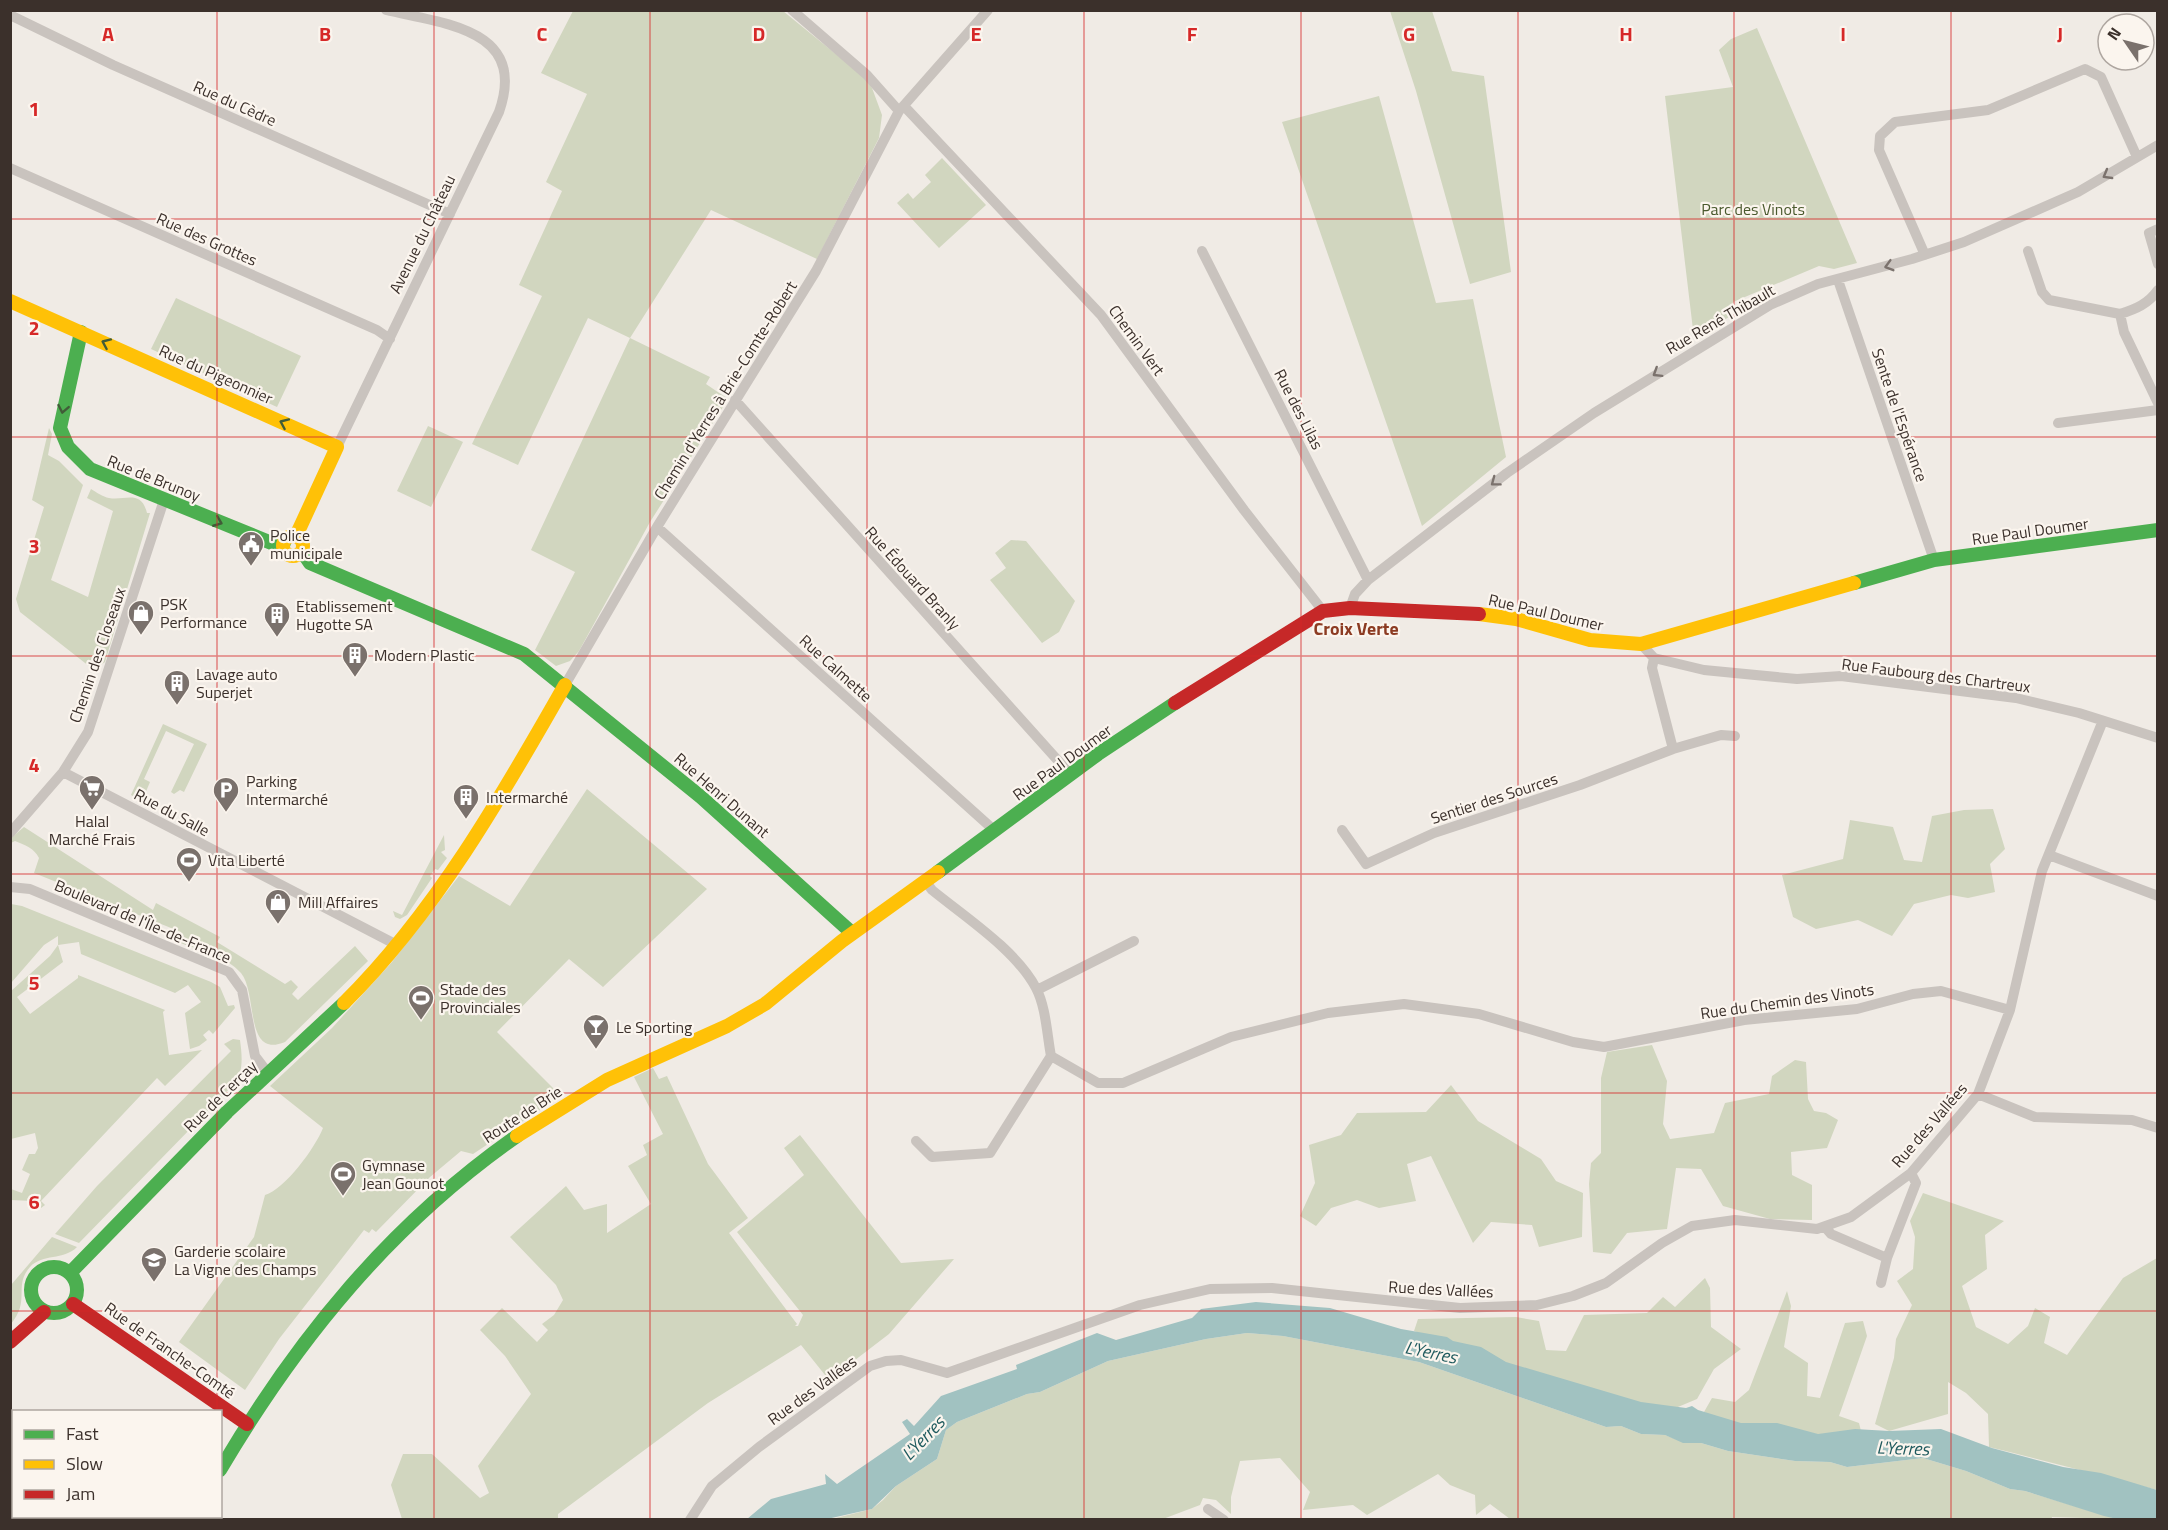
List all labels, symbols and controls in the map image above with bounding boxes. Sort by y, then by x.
north arrow [2096,12,2156,72]
text: A [102,18,114,49]
text: B [319,18,331,49]
text: C [537,18,548,49]
text: D [753,18,765,49]
text: E [970,18,982,49]
text: F [1187,18,1198,49]
text: G [1403,18,1415,49]
text: H [1619,18,1633,49]
text: I [1840,18,1846,49]
text: J [2057,18,2063,49]
text: N [2101,22,2127,45]
street label: Rue du Cèdre [189,74,281,132]
text: 1 [28,93,40,124]
one-way arrow [2103,167,2113,179]
street label: Avenue du Château [383,171,461,297]
park label: Parc des Vinots [1701,197,1805,221]
street label: Rue des Grottes [153,206,261,272]
one-way arrow [1884,259,1895,271]
street label: Chemin d'Yerres à Brie-Comte-Robert [648,276,803,504]
street label: Rue René Thibault [1661,278,1779,360]
street label: Chemin Vert [1103,300,1171,381]
text: 2 [28,312,40,343]
one-way arrow [102,338,113,350]
street label: Rue du Pigeonnier [155,338,277,410]
street label: Sente de l'Espérance [1866,345,1934,485]
street label: Rue des Lilas [1268,364,1330,454]
one-way arrow [1653,366,1663,378]
one-way arrow [57,404,70,414]
one-way arrow [279,418,290,430]
street label: Rue de Brunoy [104,448,204,508]
one-way arrow [1491,475,1502,486]
street label: Rue Paul Doumer [1970,511,2090,551]
one-way arrow [212,515,223,527]
street label: Rue Édouard Branly [860,521,967,636]
place label: Police municipale [270,523,343,565]
public building icon: Police municipale [236,529,266,567]
text: 3 [28,530,40,561]
street label: Chemin des Closeaux [63,584,131,726]
street label: Rue Paul Doumer [1486,587,1606,637]
place label: PSK Performance [160,592,247,634]
place label: Etablissement Hugotte SA [296,594,393,636]
shop icon: PSK Performance [126,598,156,636]
building icon: Etablissement Hugotte SA [262,600,292,638]
district label: Croix Verte [1313,615,1399,642]
street label: Rue Calmette [794,629,878,707]
building icon: Modern Plastic [340,640,370,678]
place label: Modern Plastic [374,643,475,667]
street label: Rue Faubourg des Chartreux [1840,652,2032,698]
place label: Lavage auto Superjet [196,662,278,704]
building icon: Lavage auto Superjet [162,668,192,706]
street label: Rue Paul Doumer [1007,718,1117,806]
street label: Rue Henri Dunant [669,747,775,843]
text: 4 [28,749,40,780]
street label: Sentier des Sources [1427,766,1561,830]
place label: Parking Intermarché [246,769,328,811]
supermarket icon: Halal Marché Frais [77,773,107,811]
parking icon: Parking Intermarché [211,775,241,813]
street label: Rue du Salle [130,782,214,842]
building icon: Intermarché [451,782,481,820]
place label: Intermarché [486,785,568,809]
place label: Halal Marché Frais [49,809,135,851]
sports icon: Vita Liberté [174,845,204,883]
place label: Vita Liberté [208,848,285,872]
street label: Boulevard de l'Île-de-France [51,873,235,969]
shop icon: Mill Affaires [263,887,293,925]
place label: Mill Affaires [298,890,378,914]
text: 5 [28,967,40,998]
place label: Stade des Provinciales [440,977,521,1019]
street label: Rue du Chemin des Vinots [1699,977,1875,1025]
sports icon: Stade des Provinciales [406,983,436,1021]
bar icon: Le Sporting [581,1012,611,1050]
place label: Le Sporting [616,1015,692,1039]
street label: Rue de Cerçay [178,1054,263,1137]
street label: Rue des Vallées [1885,1077,1973,1173]
street label: Route de Brie [477,1079,567,1149]
place label: Gymnase Jean Gounot [362,1153,445,1195]
sports icon: Gymnase Jean Gounot [328,1159,358,1197]
text: 6 [28,1186,40,1217]
place label: Garderie scolaire La Vigne des Champs [174,1239,317,1281]
school or university icon: Garderie scolaire La Vigne des Champs [139,1245,169,1283]
street label: Rue des Vallées [1388,1274,1494,1304]
street label: Rue de Franche-Comté [100,1296,240,1404]
water label: L'Yerres [1402,1333,1461,1371]
street label: Rue des Vallées [762,1349,862,1431]
water label: L'Yerres [895,1409,952,1466]
legend [12,1410,222,1518]
text: Fast [66,1420,99,1447]
water label: L'Yerres [1876,1434,1931,1462]
text: Slow [66,1450,103,1477]
text: Jam [66,1480,95,1507]

